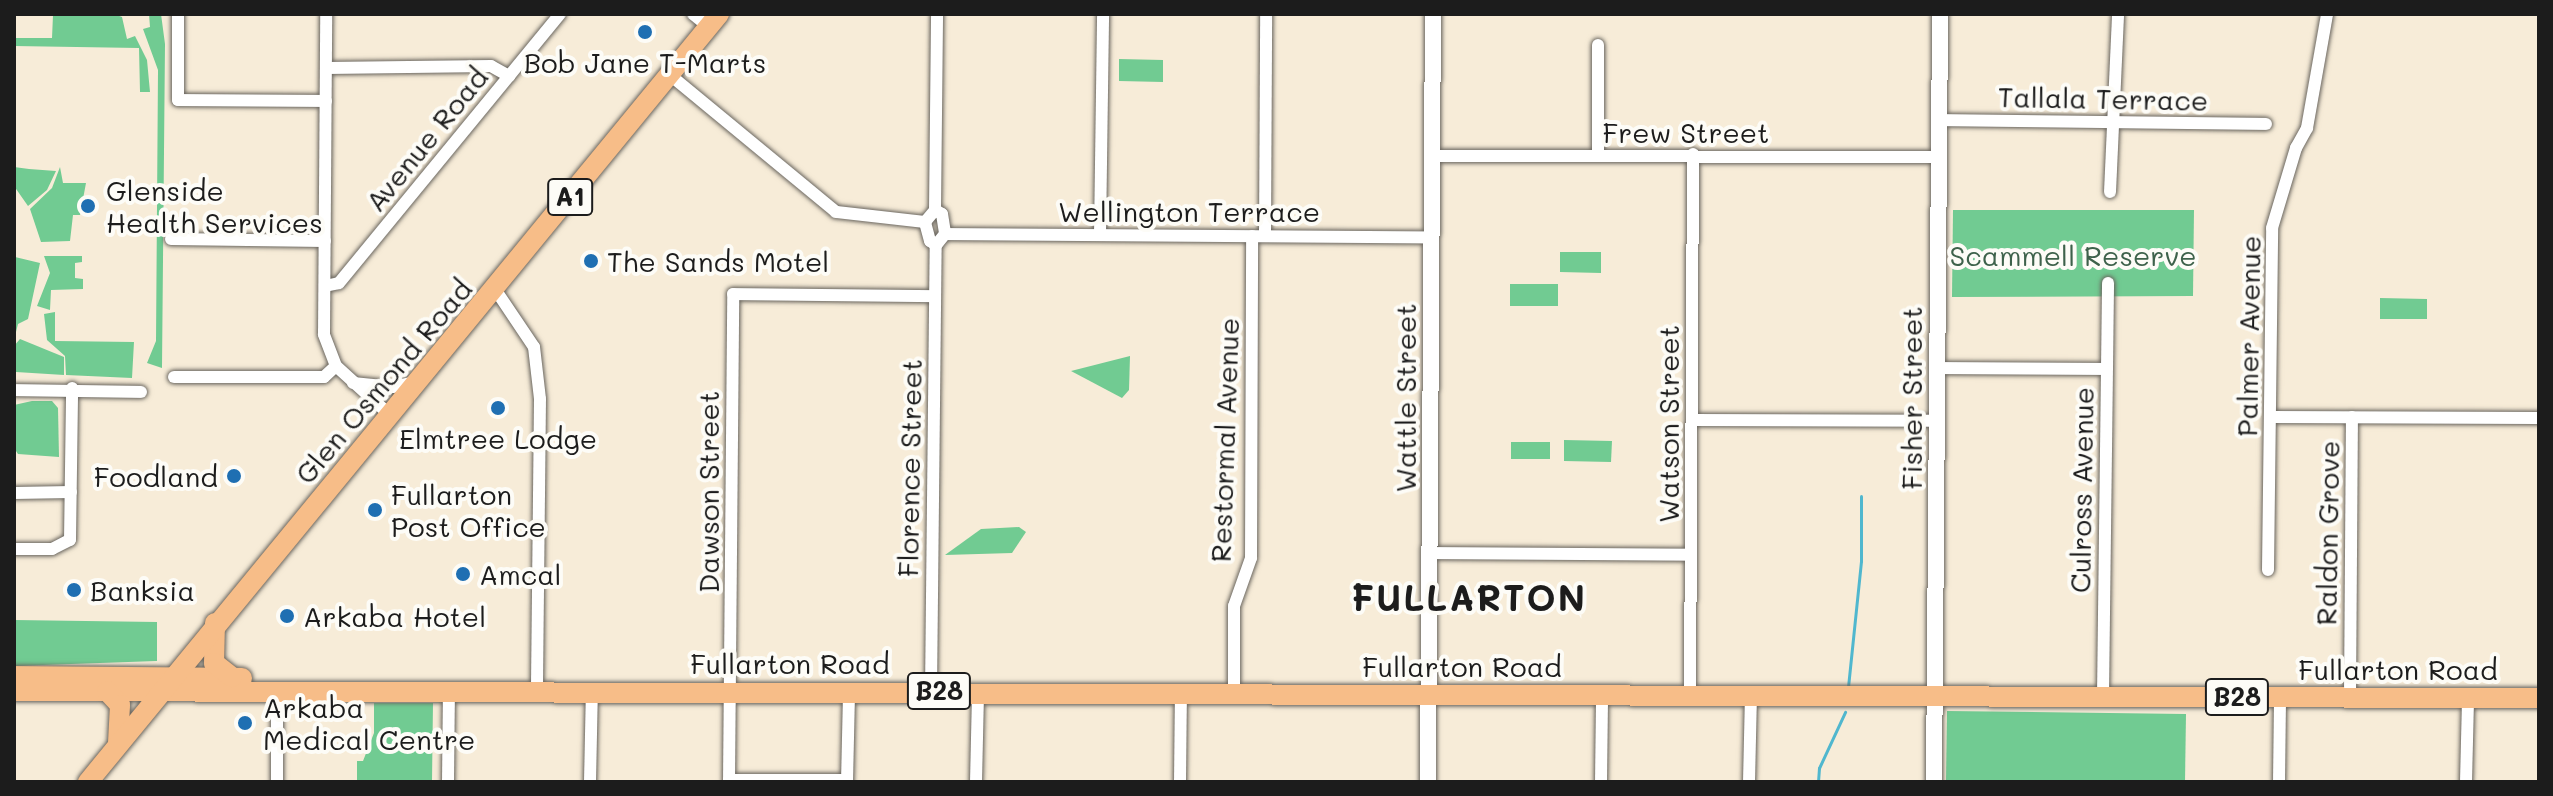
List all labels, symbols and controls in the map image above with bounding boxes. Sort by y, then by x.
marker: Bob Jane T-Marts [636,23,654,41]
place label: Bob Jane T-Marts [524,45,766,79]
street label: Avenue Road [358,60,494,218]
street label: Tallala Terrace [1998,79,2208,117]
street label: Frew Street [1603,115,1769,149]
place label: Glenside Health Services [106,173,323,239]
road number: A1 [546,175,594,219]
street label: Wellington Terrace [1058,194,1320,228]
marker: Glenside Health Services [77,195,99,217]
street label: Palmer Avenue [2229,235,2267,437]
park label: Scammell Reserve [1949,238,2197,272]
place label: The Sands Motel [607,244,829,278]
marker: The Sands Motel [582,252,600,270]
street label: Glen Osmond Road [288,272,478,490]
street label: Wattle Street [1388,303,1422,493]
street label: Fisher Street [1894,306,1928,490]
street label: Restormal Avenue [1203,317,1245,563]
street label: Watson Street [1651,325,1685,523]
street label: Florence Street [890,359,928,577]
street label: Culross Avenue [2062,387,2100,593]
street label: Dawson Street [691,391,725,593]
marker: Elmtree Lodge [489,399,507,417]
place label: Elmtree Lodge [399,421,597,455]
street label: Raldon Grove [2309,440,2345,626]
place label: Foodland [94,459,218,493]
marker: Foodland [225,467,243,485]
place label: Fullarton Post Office [391,477,546,543]
marker: Fullarton Post Office [366,501,384,519]
place label: Amcal [479,557,562,591]
marker: Amcal [454,565,472,583]
place label: Banksia [90,573,195,607]
district label: FULLARTON [1351,575,1587,619]
marker: Banksia [65,581,83,599]
place label: Arkaba Hotel [303,599,486,633]
marker: Arkaba Hotel [278,607,296,625]
street label: Fullarton Road [690,646,890,680]
street label: Fullarton Road [1362,649,1562,683]
street label: Fullarton Road [2298,652,2498,686]
road number: B28 [905,669,973,713]
road number: B28 [2203,675,2271,719]
place label: Arkaba Medical Centre [263,690,475,756]
marker: Arkaba Medical Centre [234,712,256,734]

